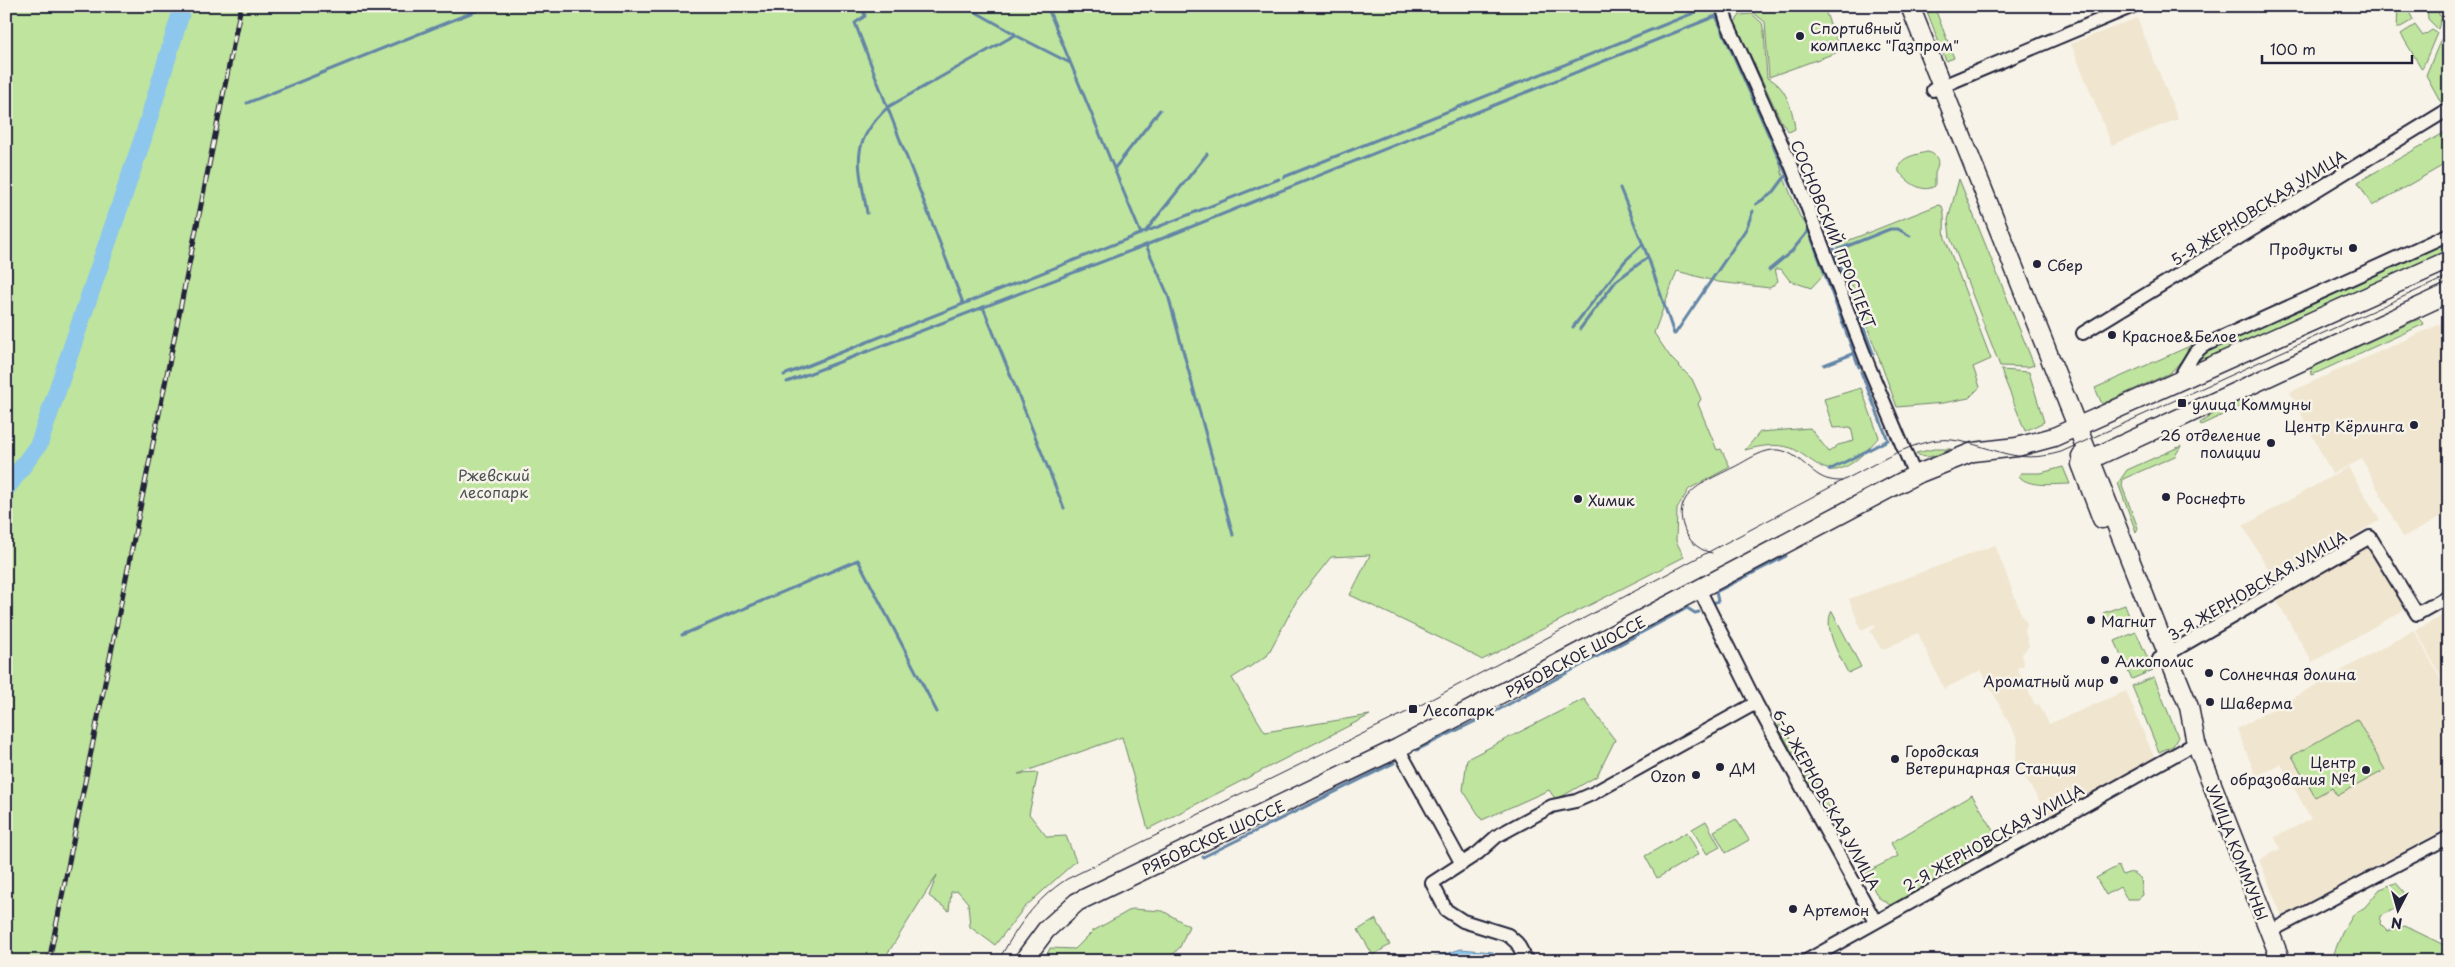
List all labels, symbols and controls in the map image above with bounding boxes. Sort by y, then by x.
place label: Cпортивный комплекс "Газпром" [1810,16,1959,56]
marker: Cпортивный комплекс "Газпром" [1794,30,1806,42]
scale bar [2262,32,2412,64]
text: 100 m [2270,37,2316,60]
street label: СОСНОВСКИЙ ПРОСПЕКТ [1786,136,1883,332]
street label: 5-Я ЖЕРНОВСКАЯ УЛИЦА [2166,143,2350,271]
place label: Продукты [2269,237,2343,260]
marker: Продукты [2347,242,2359,254]
place label: Сбер [2047,253,2083,276]
marker: Сбер [2031,258,2043,270]
place label: Красное&Белое [2122,324,2237,347]
marker: Красное&Белое [2106,329,2118,341]
place label: улица Коммуны [2192,392,2311,415]
marker: улица Коммуны [2176,397,2188,409]
place label: Центр Кёрлинга [2285,414,2405,437]
marker: Центр Кёрлинга [2408,419,2420,431]
place label: 26 отделение полиции [2160,423,2261,463]
marker: 26 отделение полиции [2265,437,2277,449]
park label: Ржевский лесопарк [458,463,530,503]
place label: Роснефть [2176,486,2245,509]
place label: Химик [1588,488,1635,511]
marker: Роснефть [2160,491,2172,503]
marker: Химик [1572,493,1584,505]
street label: 3-Я ЖЕРНОВСКАЯ УЛИЦА [2163,524,2351,646]
street label: РЯБОВСКОЕ ШОССЕ [1501,609,1649,703]
place label: Магнит [2101,609,2156,632]
marker: Магнит [2085,614,2097,626]
place label: Алкополис [2115,649,2194,672]
marker: Алкополис [2099,654,2111,666]
place label: Солнечная долина [2219,662,2357,685]
marker: Солнечная долина [2203,667,2215,679]
place label: Ароматный мир [1983,669,2104,692]
marker: Ароматный мир [2108,674,2120,686]
place label: Шаверма [2220,691,2293,714]
marker: Шаверма [2204,696,2216,708]
place label: Лесопарк [1423,698,1494,721]
marker: Лесопарк [1407,703,1419,715]
street label: 6-Я ЖЕРНОВСКАЯ УЛИЦА [1768,704,1886,894]
place label: Городская Ветеринарная Станция [1905,739,2077,779]
place label: Центр образования №1 [2230,750,2356,790]
marker: Городская Ветеринарная Станция [1889,753,1901,765]
place label: ДМ [1729,756,1756,779]
marker: ДМ [1714,761,1726,773]
place label: Ozon [1650,764,1686,787]
marker: Центр образования №1 [2360,764,2372,776]
marker: Ozon [1690,769,1702,781]
street label: 2-Я ЖЕРНОВСКАЯ УЛИЦА [1898,778,2088,896]
street label: УЛИЦА КОММУНЫ [2201,781,2275,923]
street label: РЯБОВСКОЕ ШОССЕ [1138,794,1288,880]
north arrow [2372,884,2422,934]
place label: Артемон [1803,898,1869,921]
marker: Артемон [1787,903,1799,915]
text: N [2390,912,2403,934]

